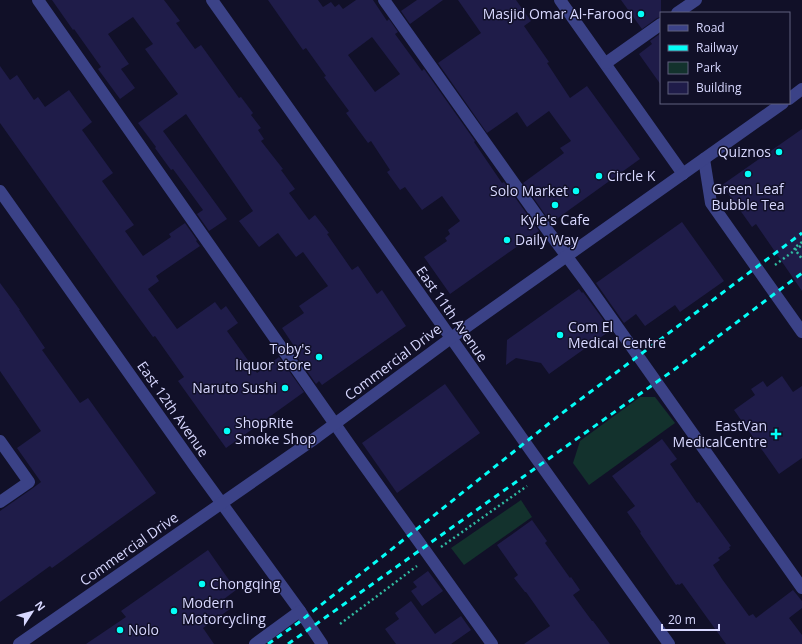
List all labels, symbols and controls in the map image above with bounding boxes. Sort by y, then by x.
place label: Masjid Omar Al-Farooq [483,4,633,23]
marker: Masjid Omar Al-Farooq [636,9,646,19]
legend [660,12,790,104]
text: Road [696,19,725,36]
text: Railway [696,39,739,56]
text: Park [696,59,722,76]
text: Building [696,79,742,96]
place label: Quiznos [718,142,771,161]
marker: Quiznos [774,147,784,157]
place label: Circle K [607,166,656,185]
marker: Green Leaf Bubble Tea [743,169,753,179]
marker: Circle K [594,171,604,181]
place label: Green Leaf Bubble Tea [711,179,785,214]
place label: Solo Market [490,181,568,200]
marker: Solo Market [571,186,581,196]
marker: Kyle's Cafe [550,200,560,210]
place label: Kyle's Cafe [520,210,590,229]
place label: Daily Way [515,230,579,249]
marker: Daily Way [502,235,512,245]
street label: East 11th Avenue [412,262,493,365]
place label: Com El Medical Centre [568,317,666,352]
street label: Commercial Drive [341,319,445,404]
marker: Com El Medical Centre [555,330,565,340]
place label: Toby's liquor store [235,339,311,374]
marker: Toby's liquor store [314,352,324,362]
street label: East 12th Avenue [133,357,214,460]
place label: Naruto Sushi [192,378,277,397]
marker: Naruto Sushi [280,383,290,393]
place label: ShopRite Smoke Shop [235,413,316,448]
place label: EastVan MedicalCentre [673,416,767,451]
marker: ShopRite Smoke Shop [222,426,232,436]
marker: EastVan MedicalCentre [770,428,782,440]
street label: Commercial Drive [76,507,182,590]
place label: Chongqing [210,574,281,593]
marker: Chongqing [197,579,207,589]
north arrow [12,592,52,632]
place label: Modern Motorcycling [182,593,266,628]
text: N [32,598,49,614]
marker: Modern Motorcycling [169,606,179,616]
scale bar [662,606,719,632]
text: 20 m [668,611,696,628]
place label: Nolo [128,620,159,639]
marker: Nolo [115,625,125,635]

